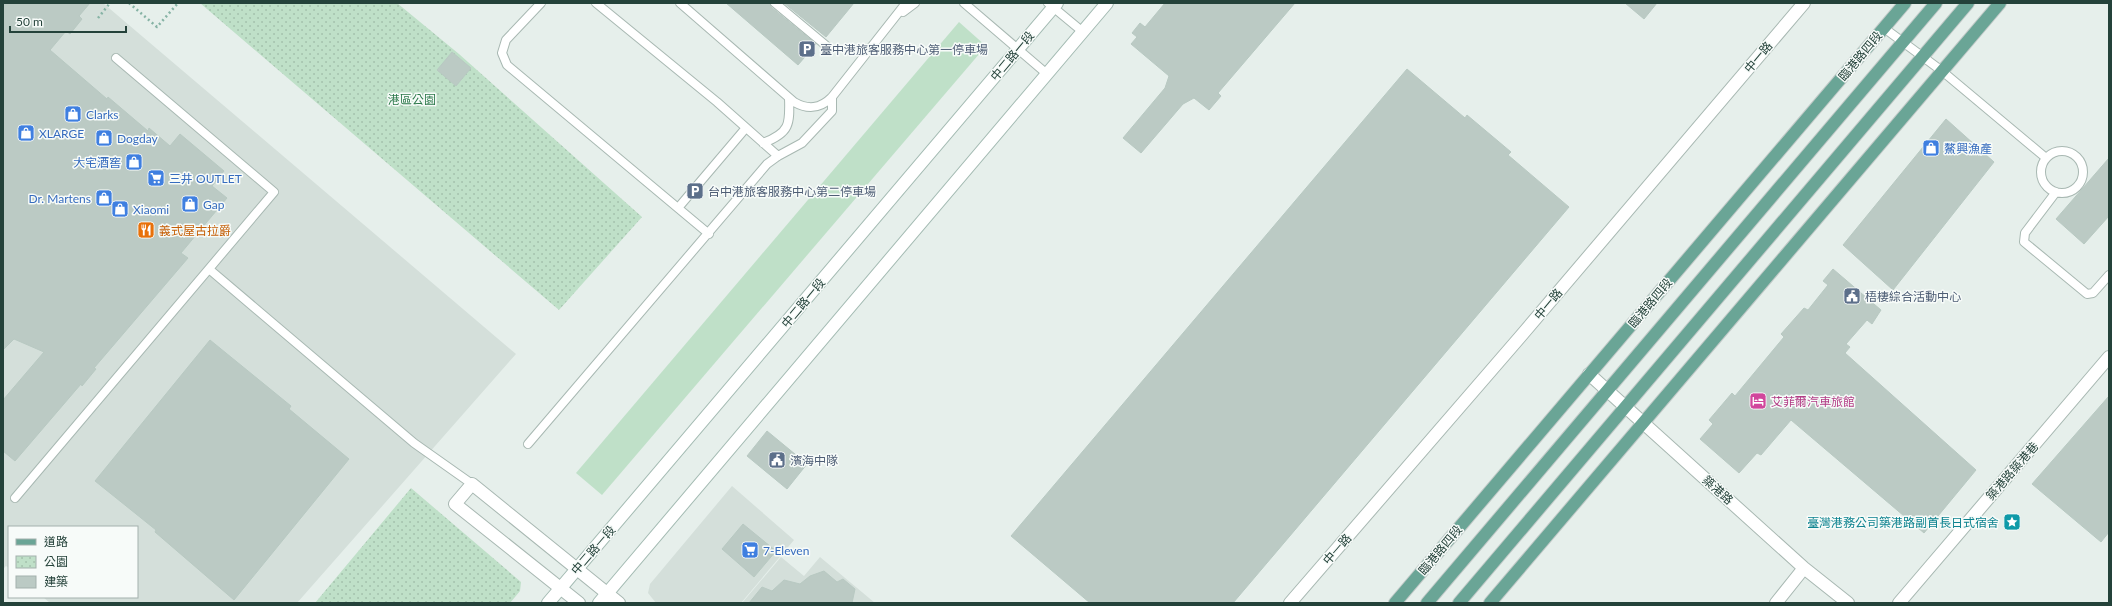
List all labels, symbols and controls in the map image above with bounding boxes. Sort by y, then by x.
scale bar [10,8,126,34]
text: 50 m [16,14,43,29]
street label: 中二路一段 [987,28,1037,84]
street label: 臨港路四段 [1835,28,1885,84]
street label: 中一路 [1741,38,1775,76]
parking icon: 臺中港旅客服務中心第一停車場 [797,39,817,59]
place label: 臺中港旅客服務中心第一停車場 [820,42,988,57]
park label: 港區公園 [388,92,436,107]
shop icon: Clarks [63,104,83,124]
place label: Clarks [86,107,118,122]
shop icon: XLARGE [16,123,36,143]
place label: XLARGE [39,126,84,141]
shop icon: Dogday [94,128,114,148]
place label: Dogday [117,131,159,146]
shop icon: 鰲興漁產 [1921,138,1941,158]
place label: 鰲興漁產 [1944,141,1992,156]
shop icon: 大宅酒窖 [124,152,144,172]
place label: 大宅酒窖 [73,155,121,170]
supermarket icon: 三井 OUTLET [146,168,166,188]
place label: 三井 OUTLET [169,171,242,186]
parking icon: 台中港旅客服務中心第二停車場 [685,181,705,201]
place label: 台中港旅客服務中心第二停車場 [708,184,876,199]
shop icon: Dr. Martens [94,188,114,208]
place label: Dr. Martens [28,191,91,206]
shop icon: Gap [180,194,200,214]
place label: Gap [203,197,225,212]
shop icon: Xiaomi [110,199,130,219]
place label: Xiaomi [133,202,169,217]
restaurant icon: 義式屋古拉爵 [136,220,156,240]
place label: 義式屋古拉爵 [159,223,231,238]
street label: 中二路一段 [778,275,828,331]
street label: 臨港路四段 [1625,275,1675,331]
street label: 中一路 [1531,285,1565,323]
public building icon: 梧棲綜合活動中心 [1842,286,1862,306]
place label: 梧棲綜合活動中心 [1865,289,1961,304]
hotel icon: 艾菲爾汽車旅館 [1748,391,1768,411]
place label: 艾菲爾汽車旅館 [1771,394,1855,409]
street label: 築港路築港巷 [1983,439,2041,503]
public building icon: 濱海中隊 [767,450,787,470]
place label: 濱海中隊 [790,453,838,468]
street label: 築港路 [1700,472,1736,508]
place icon: 臺灣港務公司築港路副首長日式宿舍 [2002,512,2022,532]
place label: 臺灣港務公司築港路副首長日式宿舍 [1807,515,1999,530]
street label: 中二路一段 [568,522,618,578]
street label: 臨港路四段 [1415,522,1465,578]
legend [8,526,138,598]
street label: 中一路 [1320,530,1354,568]
text: 道路 [44,534,68,549]
supermarket icon: 7-Eleven [740,540,760,560]
place label: 7-Eleven [763,543,809,558]
text: 公園 [44,554,68,569]
text: 建築 [44,574,68,589]

